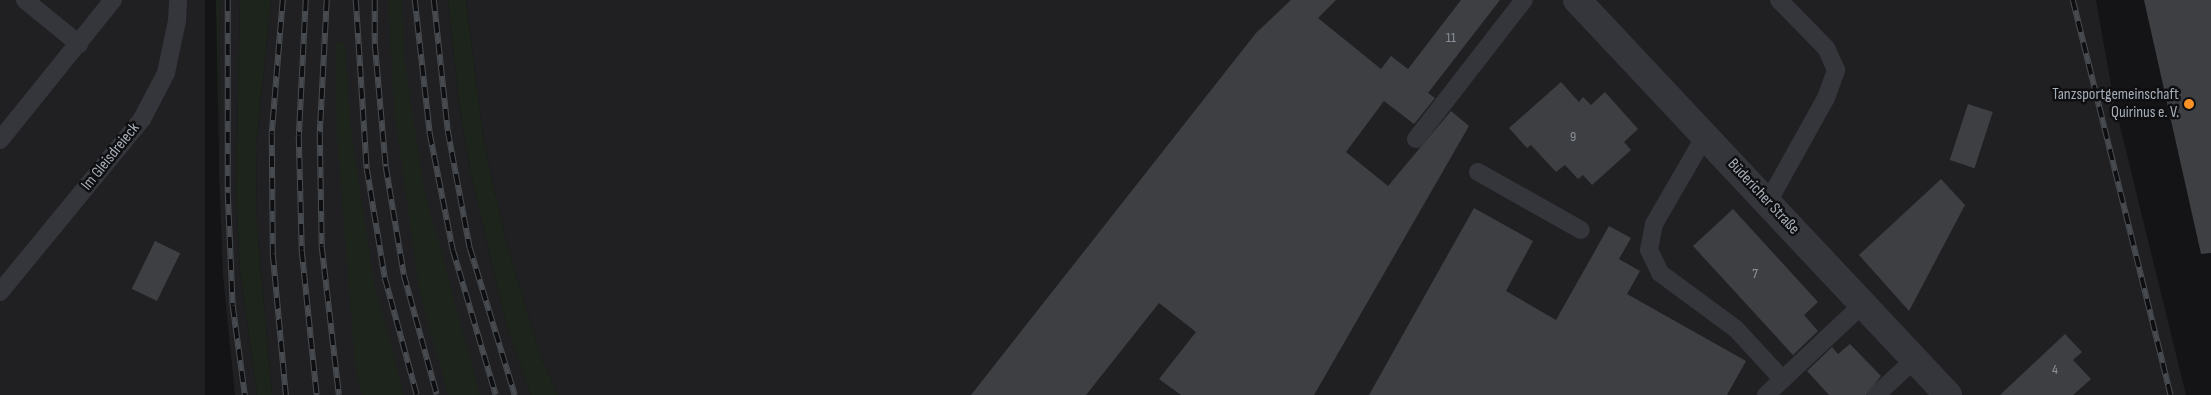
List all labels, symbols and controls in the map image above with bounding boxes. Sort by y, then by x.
house number: 11 [1446,30,1456,46]
place label: Tanzsportgemeinschaft Quirinus e. V. [2052,85,2179,123]
marker: Tanzsportgemeinschaft Quirinus e. V. [2183,98,2195,110]
street label: Im Gleisdreieck [78,119,144,195]
house number: 9 [1570,129,1576,145]
street label: Büdericher Straße [1723,155,1803,239]
house number: 7 [1752,266,1758,282]
house number: 4 [2052,362,2058,378]

